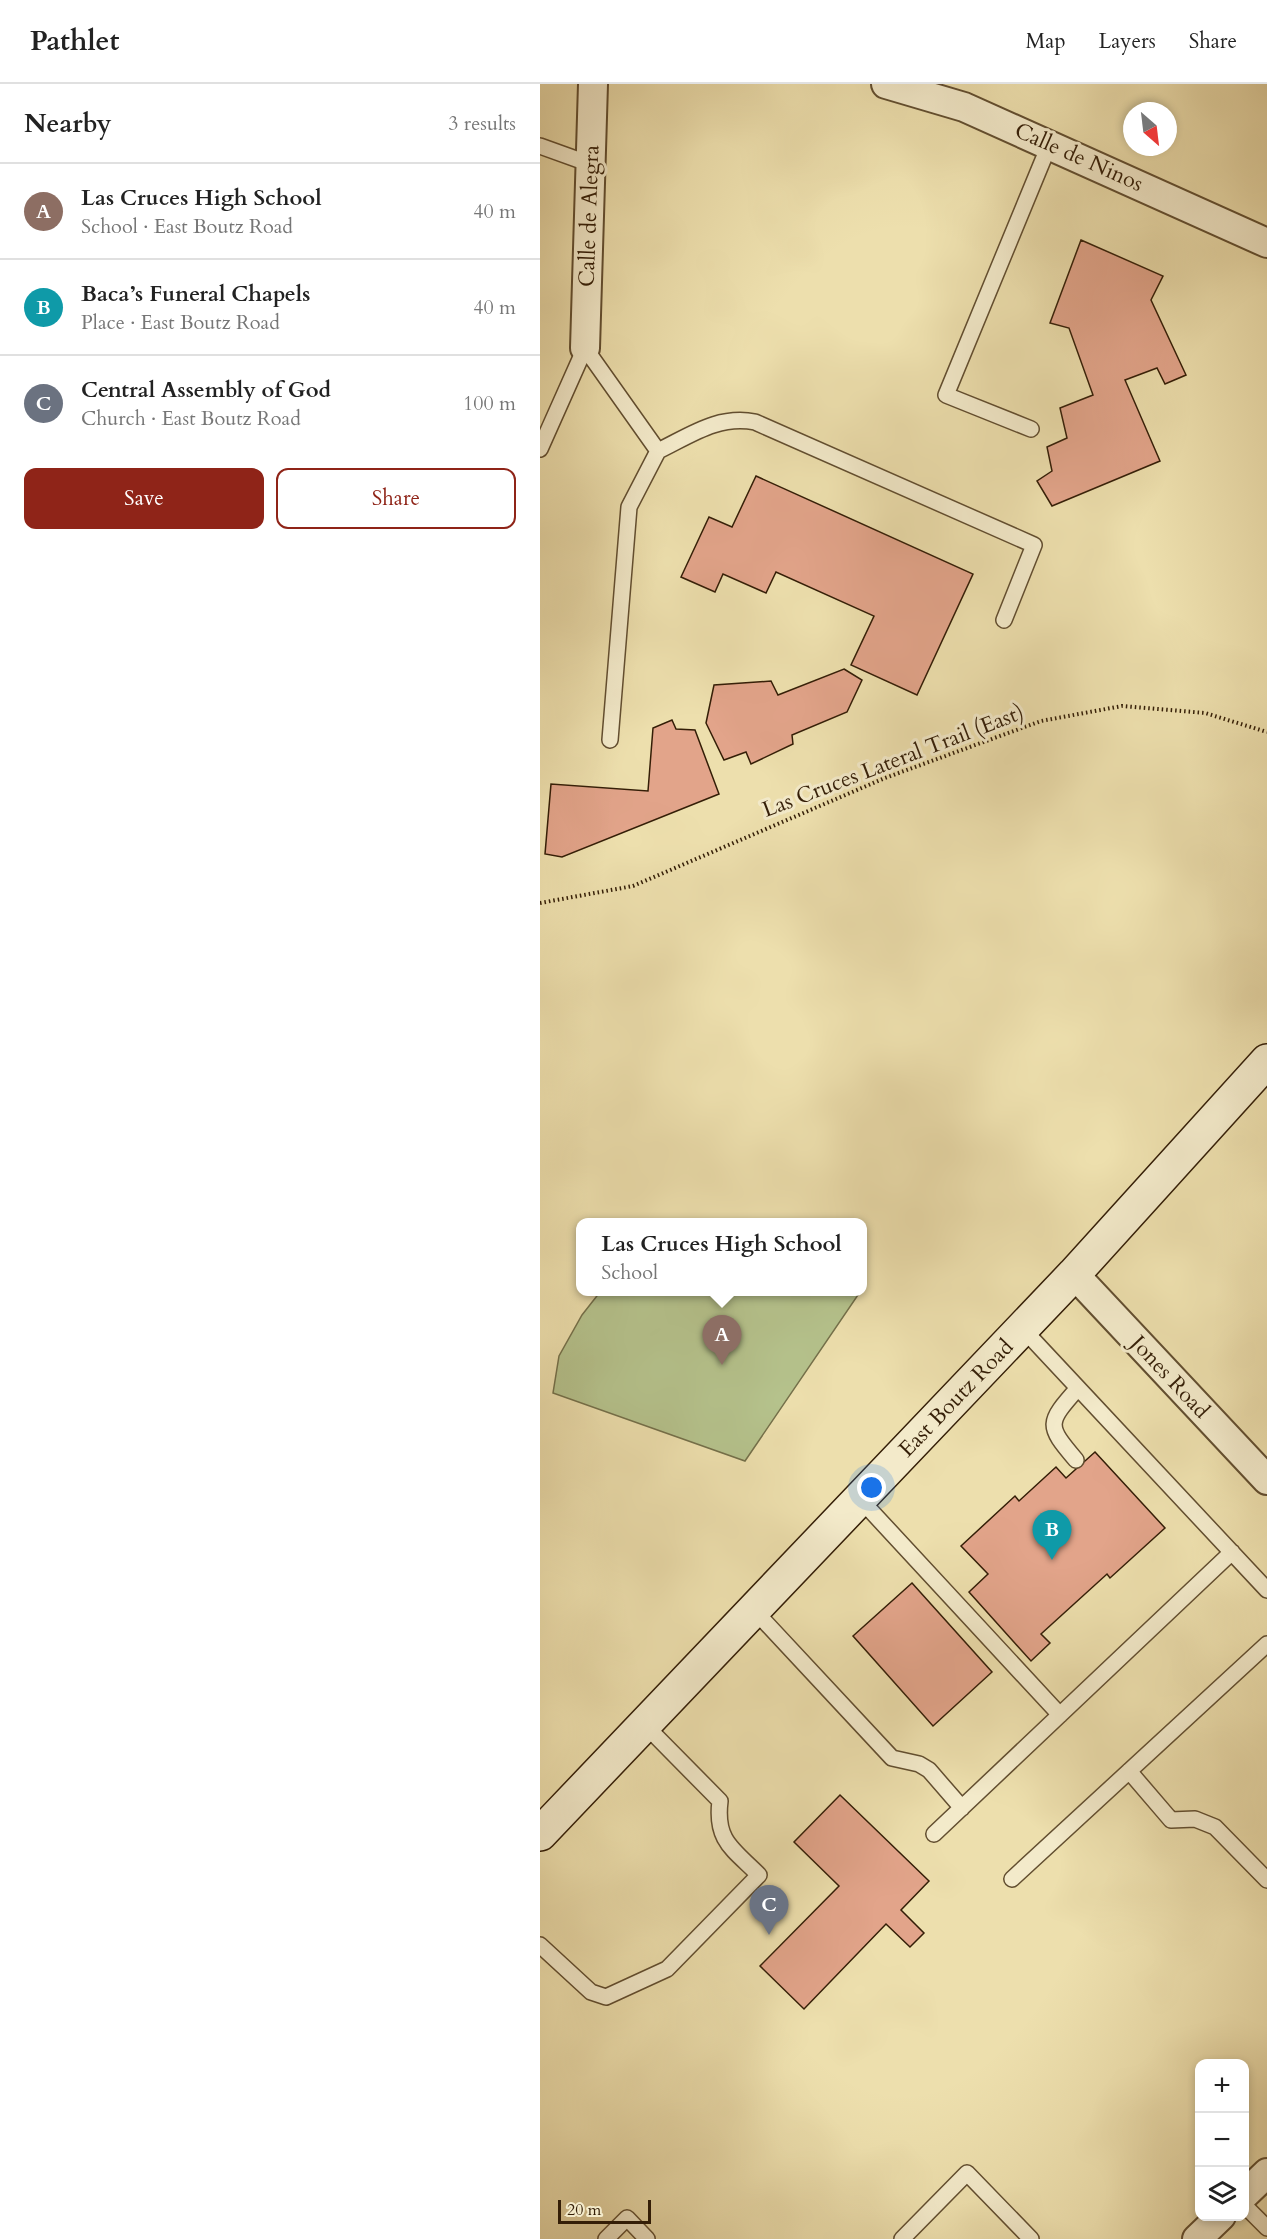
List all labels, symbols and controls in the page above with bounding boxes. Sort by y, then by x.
text: Pathlet [30,22,119,60]
text: Map [1026,27,1066,56]
text: Layers [1099,27,1156,56]
text: Share [1189,27,1237,56]
north arrow [1123,102,1177,156]
text: Nearby [24,106,112,141]
text: 3 results [448,110,516,137]
street label: Calle de Ninos [1010,115,1148,199]
street label: Calle de Alegra [572,144,606,288]
text: Las Cruces High School [81,183,322,213]
text: A [36,198,51,225]
text: 40 m [473,198,516,225]
text: School · East Boutz Road [81,213,293,240]
text: Baca’s Funeral Chapels [81,279,310,309]
text: B [36,294,51,321]
text: 40 m [473,294,516,321]
text: Place · East Boutz Road [81,309,280,336]
text: Central Assembly of God [81,375,331,405]
text: C [36,390,51,417]
text: 100 m [463,390,516,417]
text: Church · East Boutz Road [81,405,301,432]
button: Save [24,468,264,529]
button: Share [276,468,516,529]
street label: Las Cruces Lateral Trail (East) [758,697,1028,825]
popup [576,1218,867,1296]
text: Las Cruces High School [601,1229,842,1259]
text: School [601,1259,658,1286]
pin: A [702,1316,741,1365]
street label: Jones Road [1122,1327,1216,1425]
street label: East Boutz Road [892,1332,1020,1464]
your location [857,1473,886,1502]
pin: B [1032,1510,1072,1560]
pin: C [750,1886,788,1935]
map controls [1195,2059,1249,2221]
button: + [1195,2059,1249,2113]
button: − [1195,2113,1249,2167]
button: layers [1195,2167,1249,2221]
scale bar [558,2197,651,2224]
text: 20 m [567,2199,601,2221]

